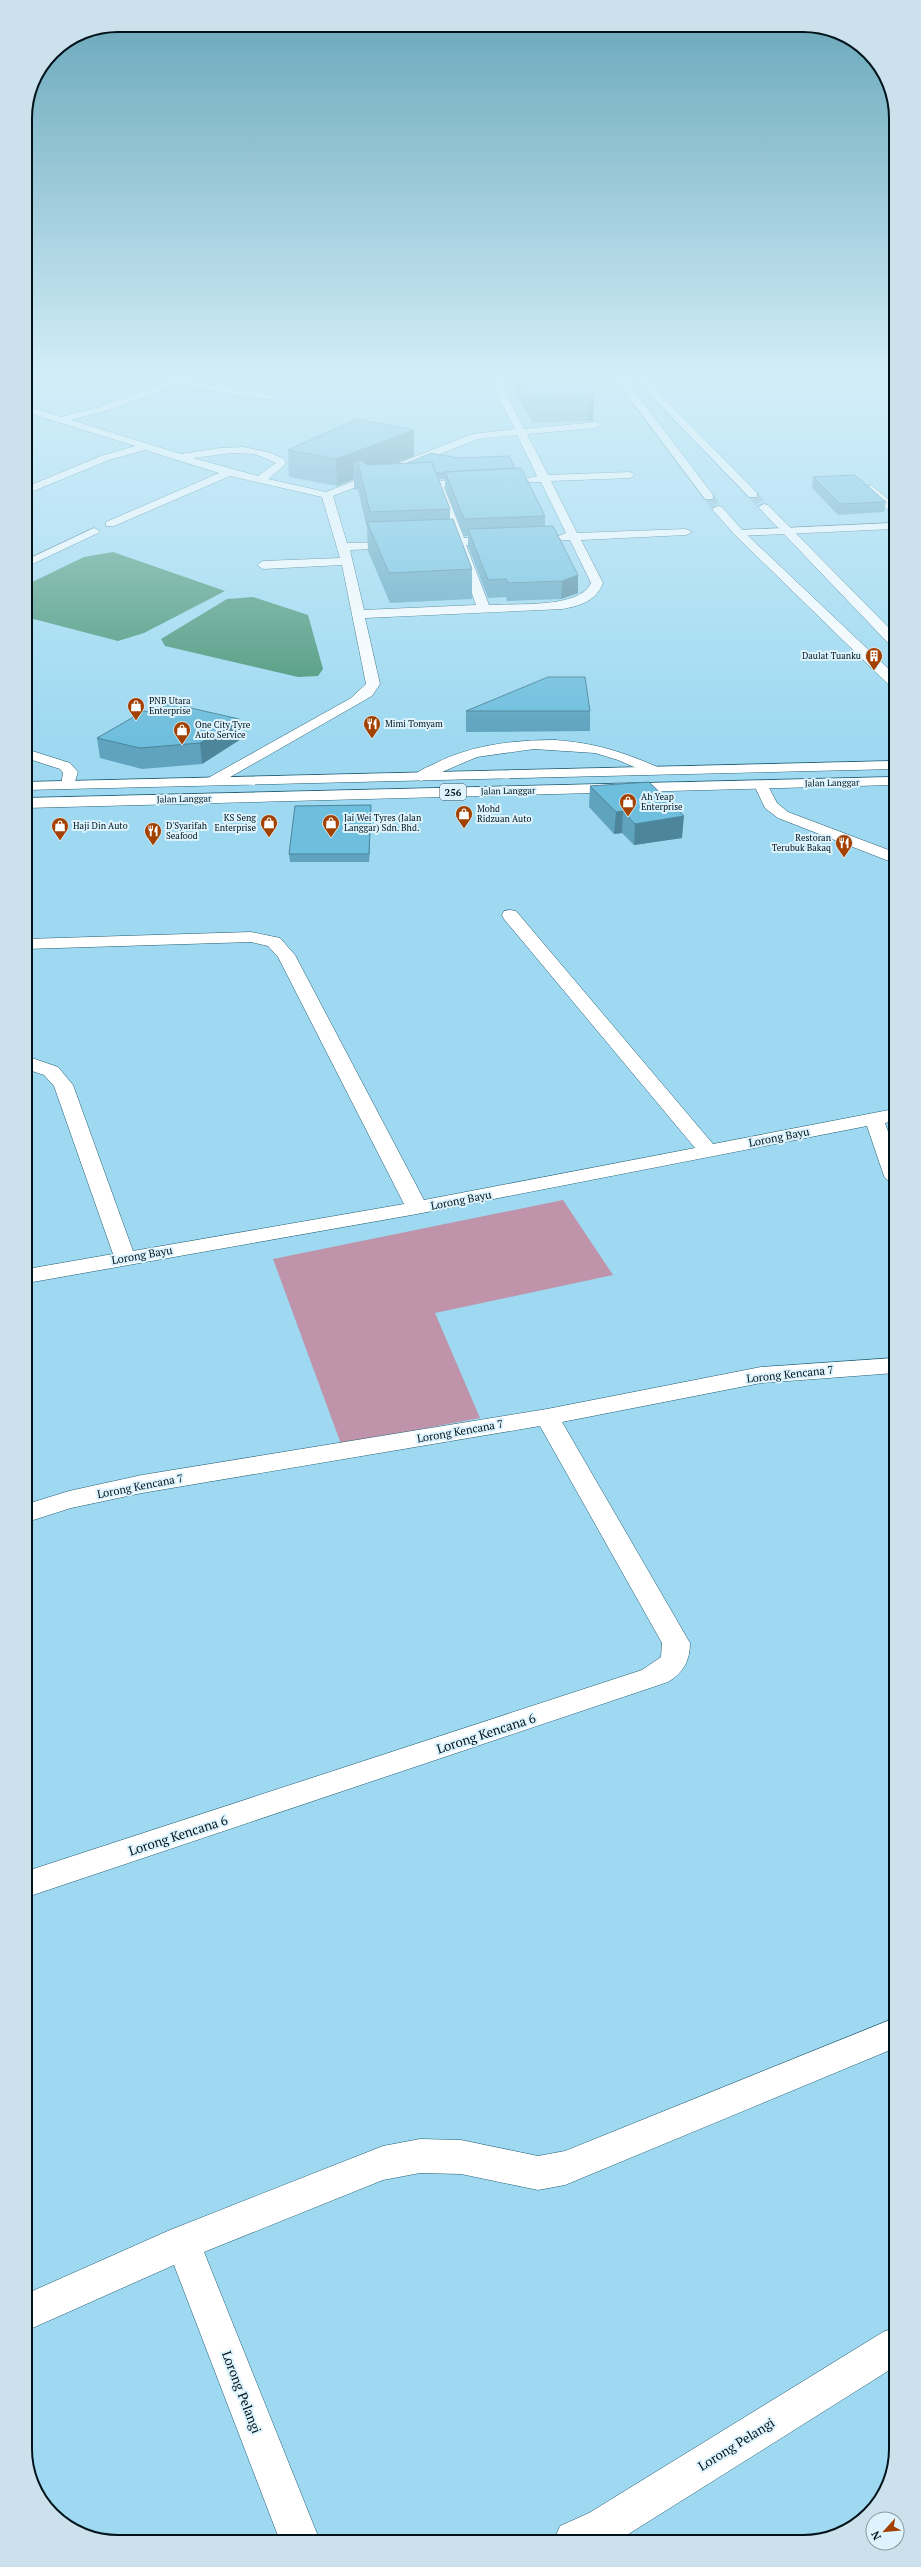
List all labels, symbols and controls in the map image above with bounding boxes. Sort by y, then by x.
building icon: Daulat Tuanku [864,646,884,671]
place label: Daulat Tuanku [802,650,861,662]
place label: PNB Utara Enterprise [149,695,191,717]
shop icon: PNB Utara Enterprise [126,696,146,721]
restaurant icon: Mimi Tomyam [362,714,382,739]
place label: Mimi Tomyam [385,718,443,730]
place label: One City Tyre Auto Service [195,719,251,741]
shop icon: One City Tyre Auto Service [172,720,192,745]
street label: Jalan Langgar [805,777,860,789]
road number: 256 [440,784,466,800]
street label: Jalan Langgar [481,785,536,797]
place label: Ah Yeap Enterprise [641,791,683,813]
shop icon: Ah Yeap Enterprise [618,792,638,817]
street label: Jalan Langgar [157,793,212,805]
place label: Mohd Ridzuan Auto [477,803,532,825]
shop icon: Mohd Ridzuan Auto [454,804,474,829]
place label: KS Seng Enterprise [214,812,256,834]
place label: Jai Wei Tyres (Jalan Langgar) Sdn. Bhd. [344,812,422,834]
shop icon: KS Seng Enterprise [259,813,279,838]
shop icon: Jai Wei Tyres (Jalan Langgar) Sdn. Bhd. [321,813,341,838]
shop icon: Haji Din Auto [50,816,70,841]
place label: Haji Din Auto [73,820,128,832]
place label: D'Syarifah Seafood [166,820,208,842]
restaurant icon: D'Syarifah Seafood [143,821,163,846]
place label: Restoran Terubuk Bakaq [772,832,832,854]
restaurant icon: Restoran Terubuk Bakaq [834,833,854,858]
street label: Lorong Bayu [747,1124,811,1150]
street label: Lorong Bayu [429,1187,493,1213]
street label: Lorong Bayu [110,1243,174,1267]
street label: Lorong Kencana 7 [746,1362,834,1386]
street label: Lorong Kencana 7 [416,1416,504,1445]
street label: Lorong Kencana 7 [96,1471,184,1501]
street label: Lorong Kencana 6 [434,1708,538,1758]
street label: Lorong Kencana 6 [126,1810,230,1860]
street label: Lorong Pelangi [218,2348,266,2436]
street label: Lorong Pelangi [694,2413,778,2475]
north arrow [865,2511,905,2551]
text: N [868,2528,884,2542]

